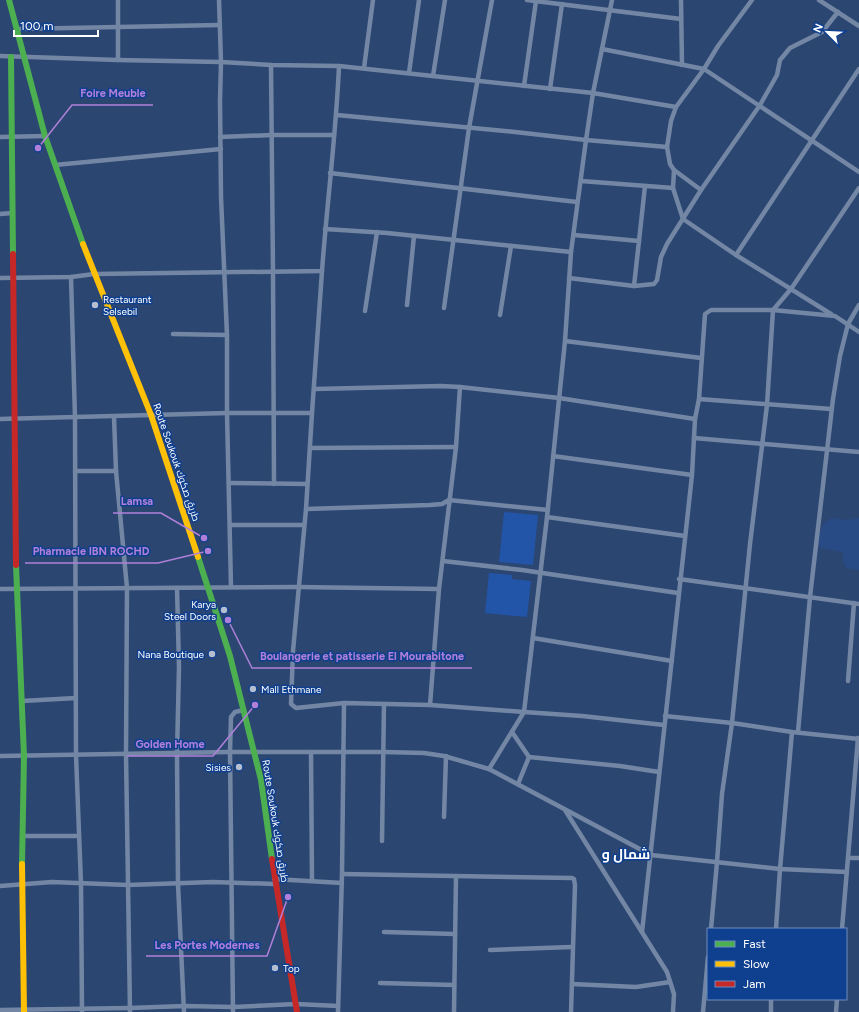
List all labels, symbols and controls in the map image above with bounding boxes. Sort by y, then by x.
scale bar [14,12,98,38]
north arrow [807,12,847,52]
text: 100 m [20,19,54,33]
text: N [811,22,826,35]
callout: Foire Meuble [72,82,153,105]
text: Foire Meuble [80,87,146,100]
place label: Restaurant Selsebil [103,293,152,318]
marker: Restaurant Selsebil [90,300,100,310]
street label: Route Soukouk طريق صكوك [150,401,203,523]
callout: Lamsa [113,490,161,513]
text: Lamsa [121,495,153,508]
callout: Pharmacie IBN ROCHD [25,540,158,563]
text: Pharmacie IBN ROCHD [33,545,150,558]
place label: Karya Steel Doors [164,598,216,623]
marker: Karya Steel Doors [219,605,229,615]
callout: Boulangerie et patisserie El Mourabitone [252,645,472,668]
place label: Nana Boutique [138,648,205,661]
marker: Nana Boutique [207,649,217,659]
text: Boulangerie et patisserie El Mourabitone [260,650,464,663]
place label: Mall Ethmane [261,683,322,696]
marker: Mall Ethmane [248,684,258,694]
callout: Golden Home [127,733,213,756]
text: Golden Home [135,738,205,751]
street label: Route Soukouk طريق صكوك [259,759,292,883]
place label: Sisies [205,761,231,774]
marker: Sisies [234,762,244,772]
district label: شمال و [602,846,650,863]
legend [707,928,847,1000]
callout: Les Portes Modernes [146,933,267,956]
text: Fast [743,937,766,951]
text: Les Portes Modernes [154,939,260,952]
text: Slow [743,957,770,971]
place label: Top [283,962,300,975]
marker: Top [270,963,280,973]
text: Jam [743,977,766,991]

